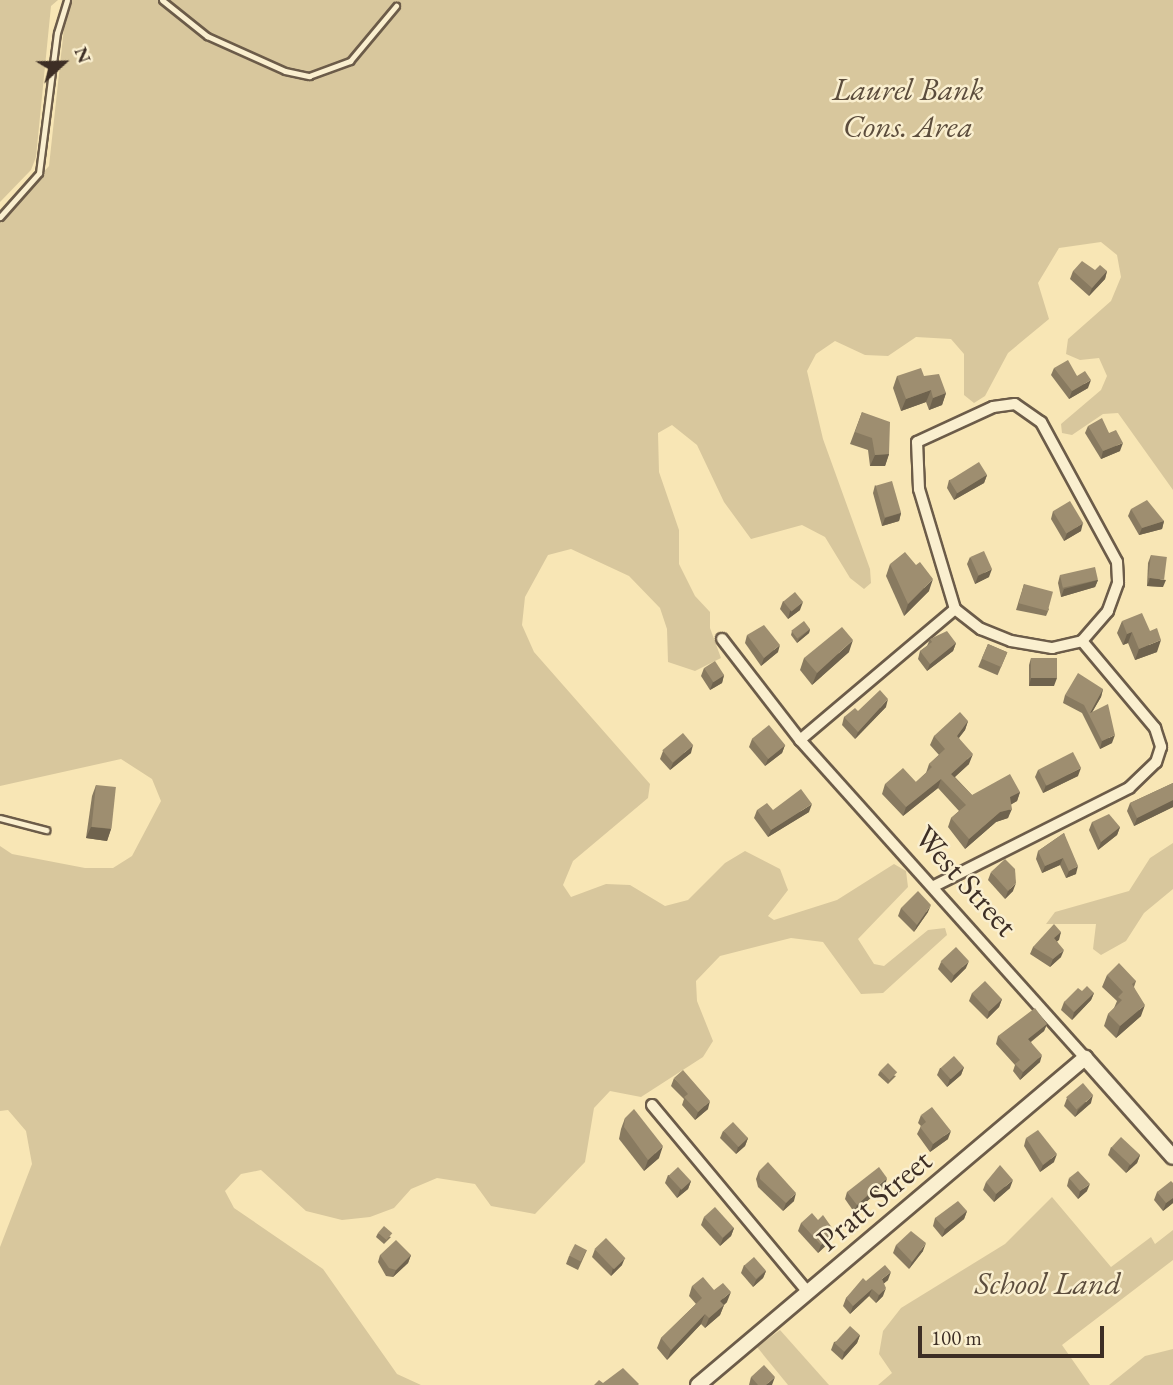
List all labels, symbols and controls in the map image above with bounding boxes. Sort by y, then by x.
north arrow [28,28,98,98]
text: N [68,43,97,67]
park label: Laurel Bank Cons. Area [832,71,984,146]
street label: West Street [906,818,1026,944]
street label: Pratt Street [809,1141,939,1259]
park label: School Land [975,1264,1121,1302]
scale bar [921,1312,1106,1356]
text: 100 m [931,1324,982,1351]

